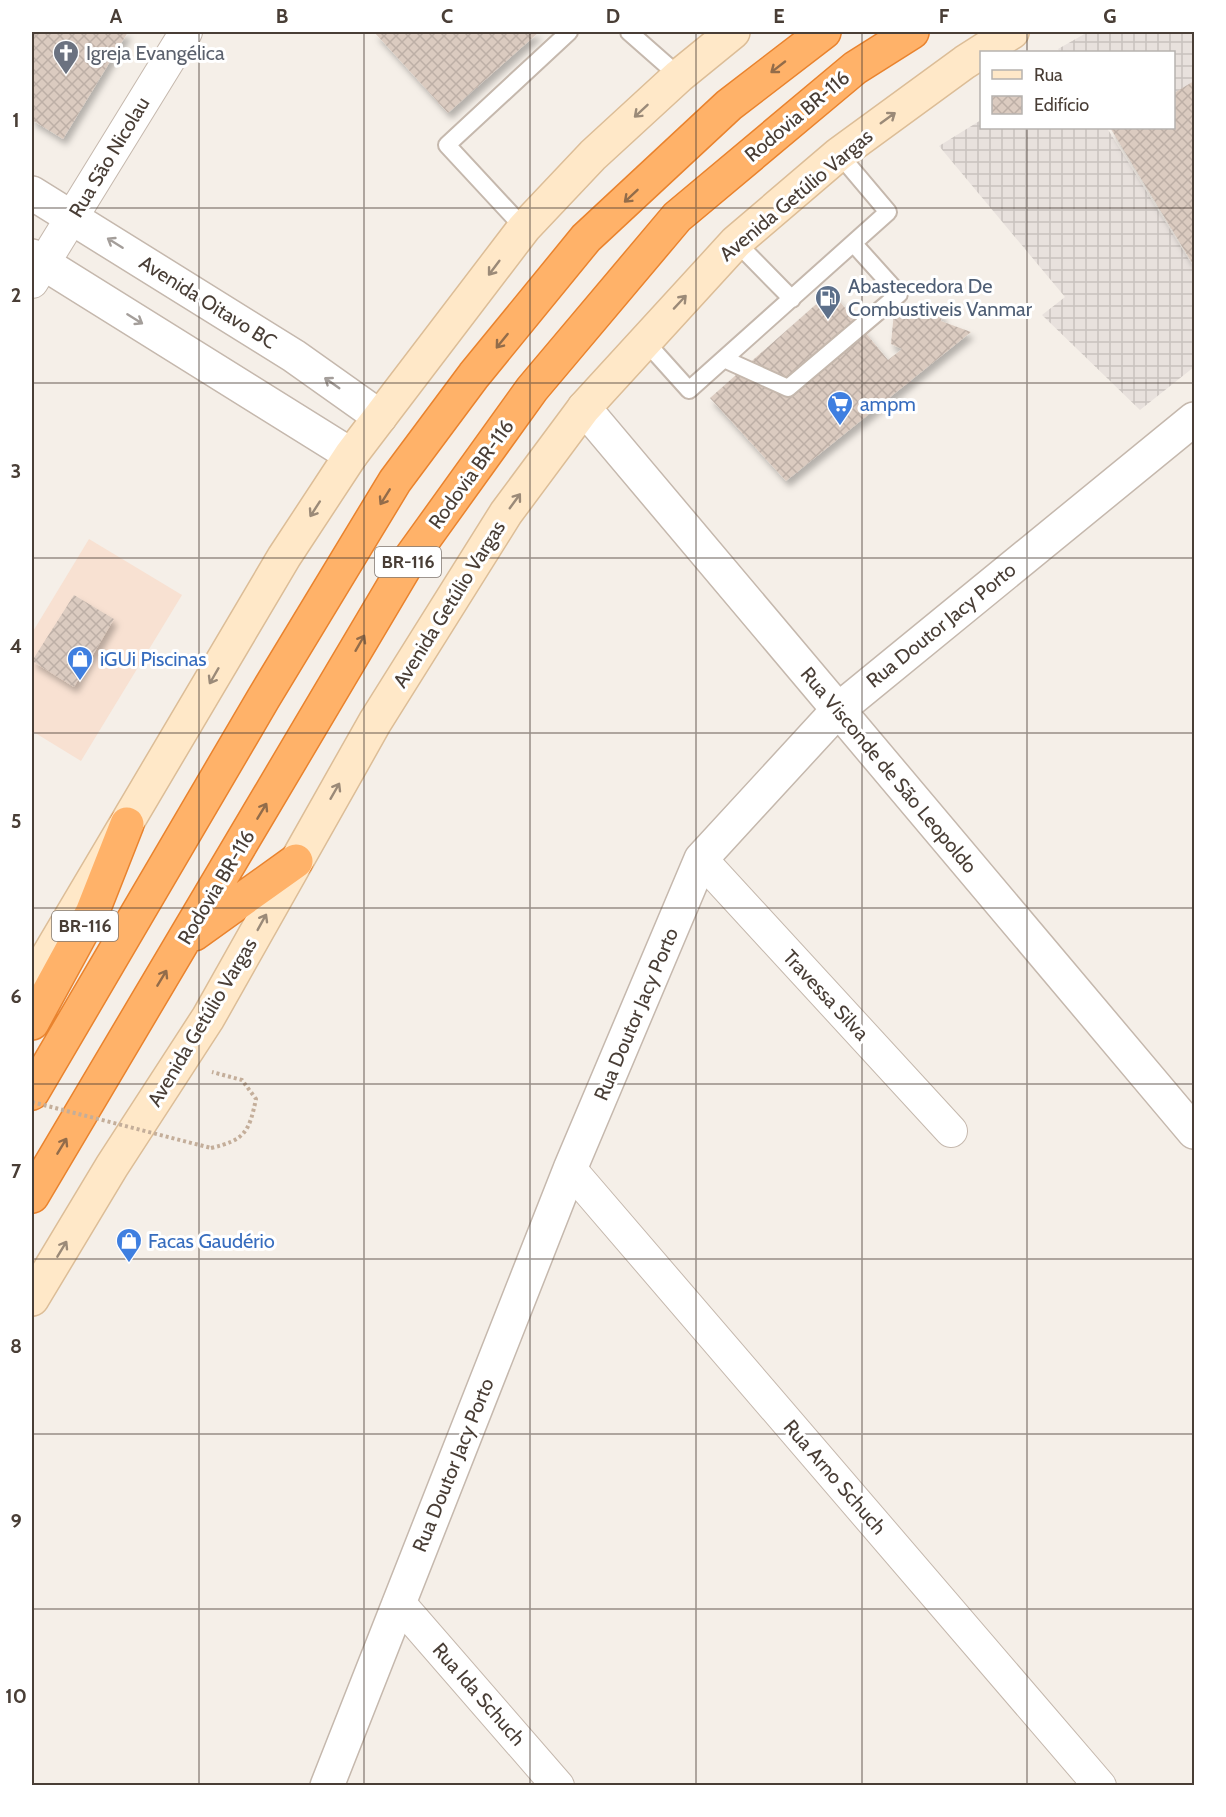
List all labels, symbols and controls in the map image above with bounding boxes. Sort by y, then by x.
text: A [110,4,123,28]
text: B [276,4,288,28]
text: C [441,4,453,28]
text: D [606,4,620,28]
text: E [773,4,785,28]
text: F [939,4,950,28]
text: G [1103,4,1117,28]
church icon: Igreja Evangélica [51,38,81,76]
place label: Igreja Evangélica [86,41,225,65]
legend [980,51,1175,129]
one-way arrow [770,61,786,74]
text: Rua [1034,64,1063,86]
street label: Rodovia BR-116 [740,65,854,167]
street label: Rua São Nicolau [64,93,154,221]
text: Edifício [1034,94,1089,116]
one-way arrow [634,104,649,118]
text: 1 [12,108,20,132]
one-way arrow [880,112,896,124]
street label: Avenida Getúlio Vargas [715,124,877,266]
one-way arrow [624,189,639,203]
one-way arrow [107,237,124,249]
street label: Avenida Oitavo BC [135,250,281,354]
one-way arrow [487,259,500,275]
place label: Abastecedora De Combustiveis Vanmar [848,274,1033,321]
text: 2 [11,283,21,307]
fuel station icon: Abastecedora De Combustiveis Vanmar [813,283,843,321]
one-way arrow [672,295,686,310]
one-way arrow [126,314,143,326]
one-way arrow [495,333,509,348]
one-way arrow [324,377,341,389]
supermarket icon: ampm [825,389,855,427]
place label: ampm [860,392,916,416]
street label: Rodovia BR-116 [423,415,519,533]
text: 3 [11,459,21,483]
one-way arrow [379,488,391,505]
one-way arrow [509,493,522,509]
one-way arrow [309,500,321,517]
street label: Avenida Getúlio Vargas [388,516,510,692]
road number: BR-116 [375,547,441,577]
street label: Rua Doutor Jacy Porto [862,557,1020,693]
text: 4 [10,634,22,658]
one-way arrow [355,634,367,651]
shop icon: iGUi Piscinas [65,644,95,682]
place label: iGUi Piscinas [100,647,207,671]
street label: Rua Visconde de São Leopoldo [796,662,982,878]
one-way arrow [208,667,220,684]
one-way arrow [330,783,342,800]
one-way arrow [256,803,268,820]
text: 5 [11,809,21,833]
street label: Rodovia BR-116 [172,825,260,949]
road number: BR-116 [52,911,118,941]
one-way arrow [256,914,268,931]
street label: Rua Doutor Jacy Porto [589,924,683,1104]
street label: Avenida Getúlio Vargas [142,933,262,1111]
street label: Travessa Silva [778,945,874,1045]
one-way arrow [156,970,168,987]
text: 6 [10,984,22,1008]
one-way arrow [56,1138,68,1155]
text: 7 [11,1159,22,1183]
shop icon: Facas Gaudério [114,1226,144,1264]
place label: Facas Gaudério [148,1229,275,1253]
one-way arrow [56,1241,68,1258]
text: 8 [10,1334,22,1358]
street label: Rua Doutor Jacy Porto [407,1375,499,1555]
street label: Rua Arno Schuch [779,1415,891,1539]
text: 9 [10,1509,22,1533]
street label: Rua Ida Schuch [428,1638,530,1750]
text: 10 [5,1684,27,1708]

